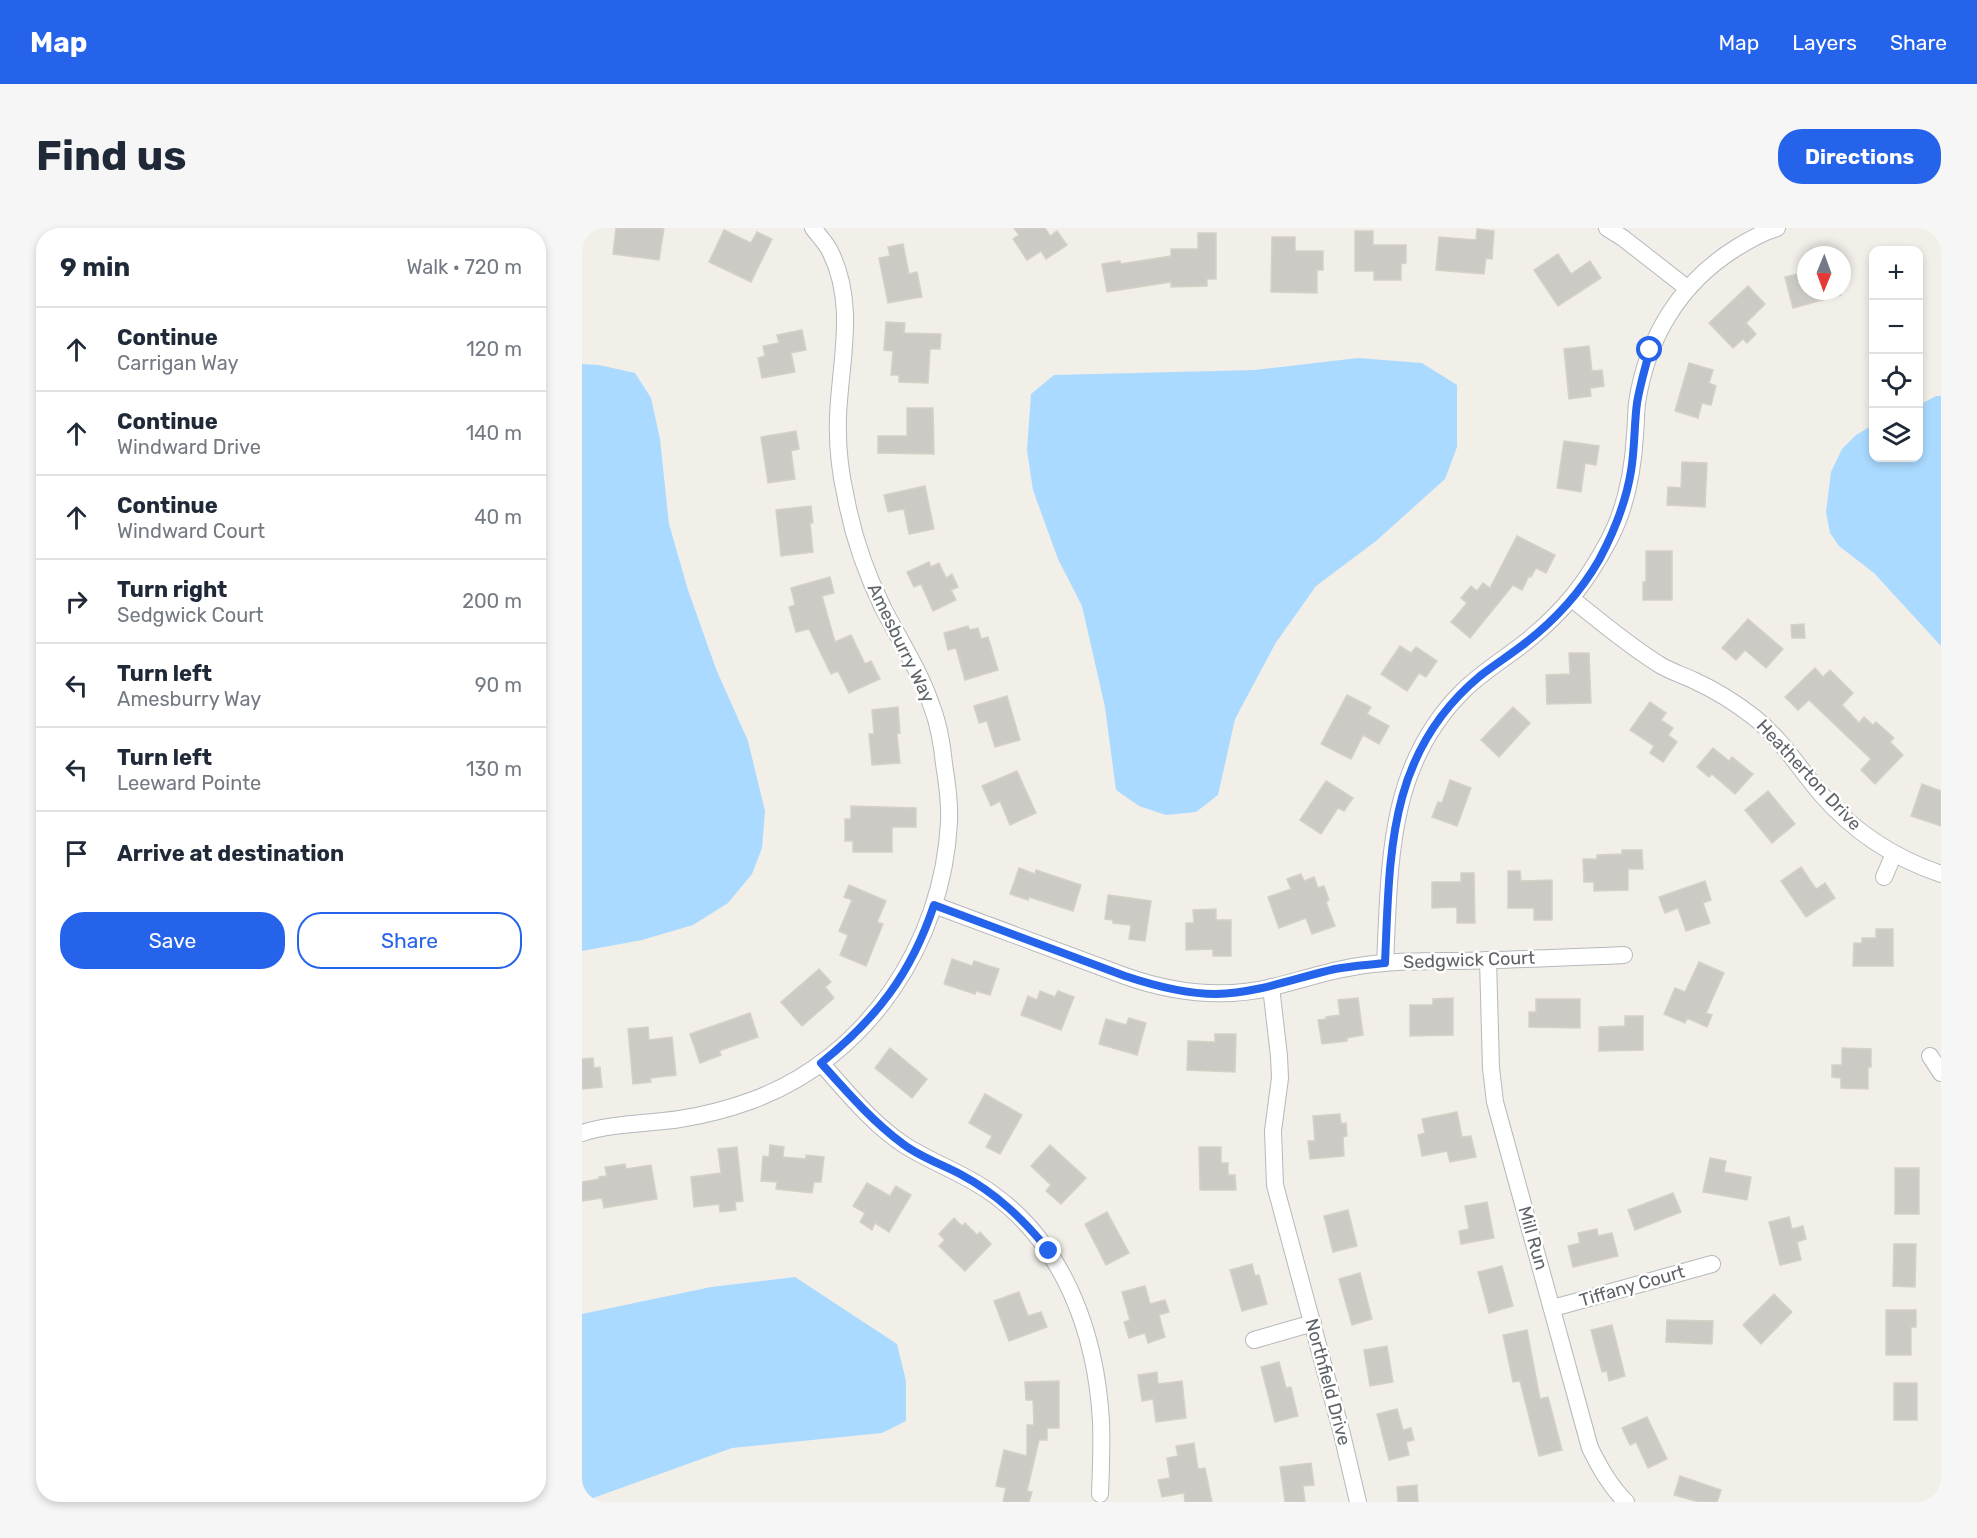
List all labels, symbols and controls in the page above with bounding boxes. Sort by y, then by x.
text: Map [30,26,87,59]
text: Map [1718,30,1759,55]
text: Layers [1792,30,1857,55]
text: Share [1890,30,1947,55]
button: Directions [1778,129,1941,184]
text: Find us [36,131,187,181]
north arrow [1797,246,1851,300]
map controls [1869,246,1923,462]
button: + [1869,246,1923,300]
text: 9 min [60,252,130,283]
text: Walk · 720 m [407,255,522,279]
button: − [1869,300,1923,354]
text: Continue [117,324,218,351]
icon: ahead [60,333,93,366]
route start [1636,336,1662,362]
text: 120 m [466,337,522,361]
text: Carrigan Way [117,351,239,375]
button: locate [1869,354,1923,408]
text: Continue [117,408,218,435]
button: layers [1869,408,1923,462]
icon: ahead [60,417,93,450]
text: 140 m [466,421,522,445]
text: Windward Drive [117,435,261,459]
text: Continue [117,492,218,519]
icon: ahead [60,501,93,534]
text: 40 m [474,505,522,529]
text: Windward Court [117,519,265,543]
text: Turn right [117,576,227,603]
street label: Amesburry Way [863,580,939,706]
icon: right [60,585,93,618]
text: 200 m [462,589,522,613]
text: Sedgwick Court [117,603,264,627]
text: Turn left [117,660,212,687]
icon: left [60,669,93,702]
text: 90 m [475,673,522,697]
text: Amesburry Way [117,687,261,711]
street label: Heatherton Drive [1752,715,1866,835]
text: Turn left [117,744,212,771]
icon: left [60,753,93,786]
text: 130 m [466,757,522,781]
text: Leeward Pointe [117,771,261,795]
icon: arrive [60,837,93,870]
text: Arrive at destination [117,840,344,867]
button: Save [60,912,285,969]
button: Share [297,912,522,969]
street label: Sedgwick Court [1403,947,1535,973]
street label: Mill Run [1513,1204,1553,1272]
route end [1035,1237,1061,1263]
street label: Tiffany Court [1577,1260,1687,1312]
street label: Northfield Drive [1301,1316,1355,1448]

